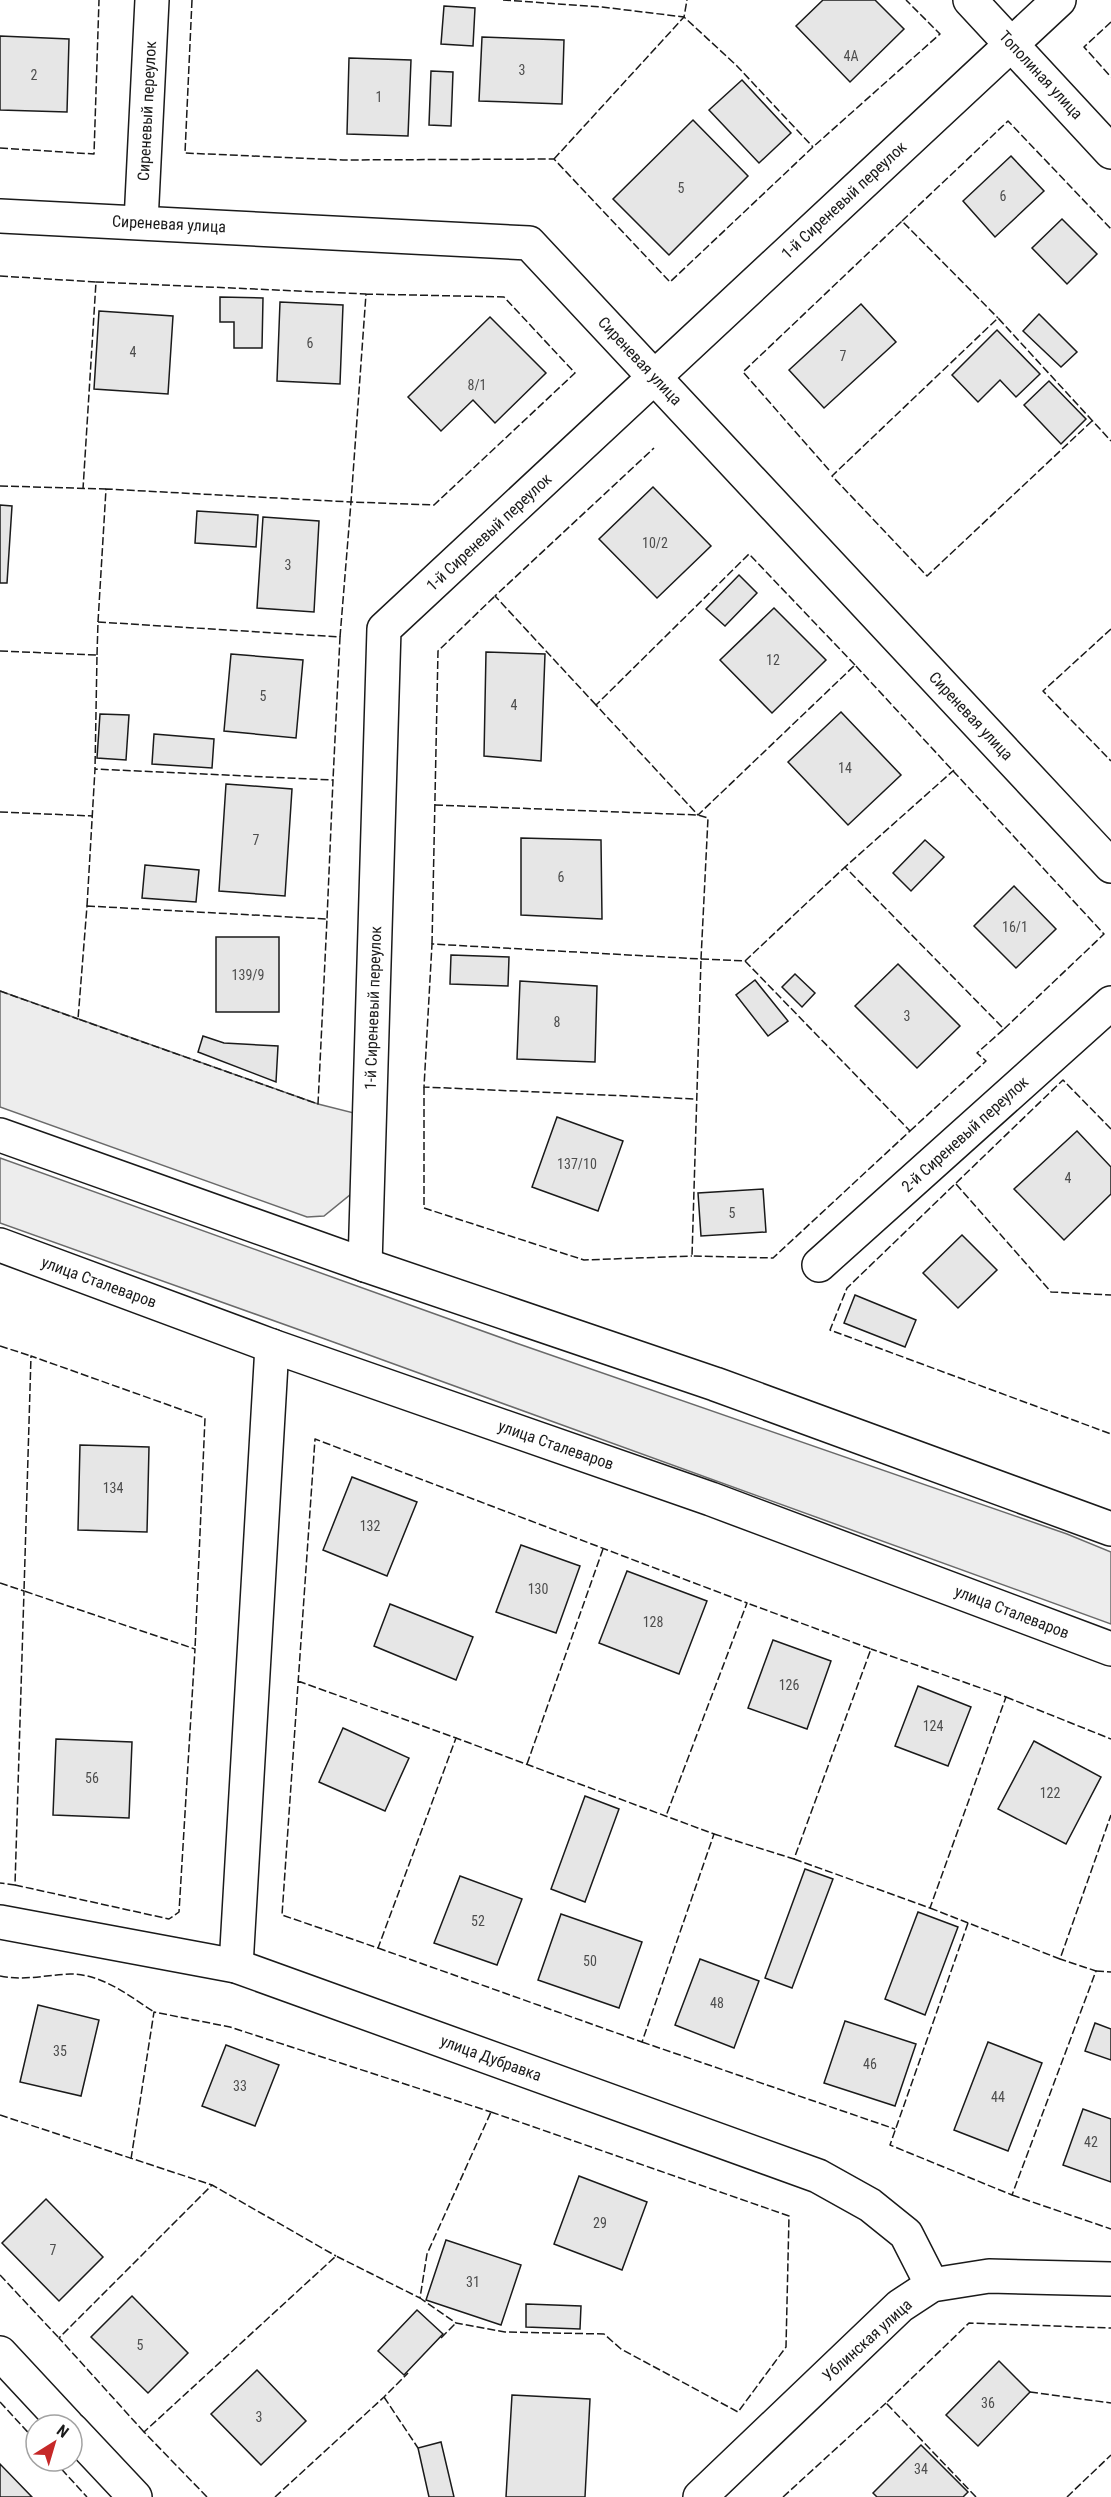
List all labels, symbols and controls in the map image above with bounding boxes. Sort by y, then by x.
street label: Тополиная улица [995,27,1087,123]
street label: Сиреневый переулок [134,40,160,181]
house number: 4А [844,48,858,64]
house number: 3 [519,62,525,78]
house number: 2 [31,67,38,83]
house number: 1 [376,89,382,105]
street label: 1-й Сиреневый переулок [778,137,911,263]
house number: 5 [678,180,685,196]
house number: 6 [1000,188,1007,204]
street label: Сиреневая улица [112,212,226,236]
street label: Сиреневая улица [594,313,686,409]
house number: 6 [307,335,314,351]
house number: 4 [130,344,137,360]
house number: 7 [840,348,847,364]
house number: 8/1 [467,377,487,393]
street label: 1-й Сиреневый переулок [423,469,556,595]
house number: 10/2 [642,535,668,551]
house number: 3 [285,557,291,573]
house number: 12 [766,652,780,668]
street label: Сиреневая улица [925,668,1017,764]
house number: 5 [260,688,267,704]
house number: 4 [511,697,518,713]
house number: 14 [838,760,852,776]
house number: 7 [253,832,260,848]
house number: 6 [558,869,565,885]
house number: 16/1 [1002,919,1028,935]
street label: 1-й Сиреневый переулок [361,925,385,1090]
house number: 139/9 [232,967,264,983]
house number: 3 [904,1008,910,1024]
house number: 8 [554,1014,561,1030]
street label: 2-й Сиреневый переулок [898,1072,1032,1196]
house number: 137/10 [557,1156,597,1172]
house number: 4 [1065,1170,1072,1186]
house number: 5 [729,1205,736,1221]
street label: улица Сталеваров [39,1252,159,1312]
street label: улица Сталеваров [496,1416,616,1474]
house number: 134 [103,1480,123,1496]
house number: 132 [360,1518,380,1534]
house number: 130 [528,1581,548,1597]
street label: улица Сталеваров [952,1581,1072,1643]
house number: 128 [643,1614,663,1630]
house number: 126 [779,1677,799,1693]
house number: 124 [923,1718,943,1734]
house number: 56 [85,1770,99,1786]
house number: 122 [1040,1785,1060,1801]
house number: 52 [471,1913,485,1929]
house number: 50 [583,1953,597,1969]
house number: 48 [710,1995,724,2011]
street label: улица Дубравка [438,2031,544,2085]
house number: 35 [53,2043,67,2059]
house number: 46 [863,2056,877,2072]
house number: 33 [233,2078,247,2094]
house number: 44 [991,2089,1005,2105]
house number: 42 [1084,2134,1098,2150]
house number: 29 [593,2215,607,2231]
house number: 7 [50,2242,57,2258]
house number: 31 [466,2274,480,2290]
street label: Ублинская улица [818,2295,916,2385]
house number: 5 [137,2337,144,2353]
house number: 36 [981,2395,995,2411]
house number: 3 [256,2409,262,2425]
north arrow [24,2413,84,2473]
text: N [53,2421,72,2442]
house number: 34 [914,2461,928,2477]

